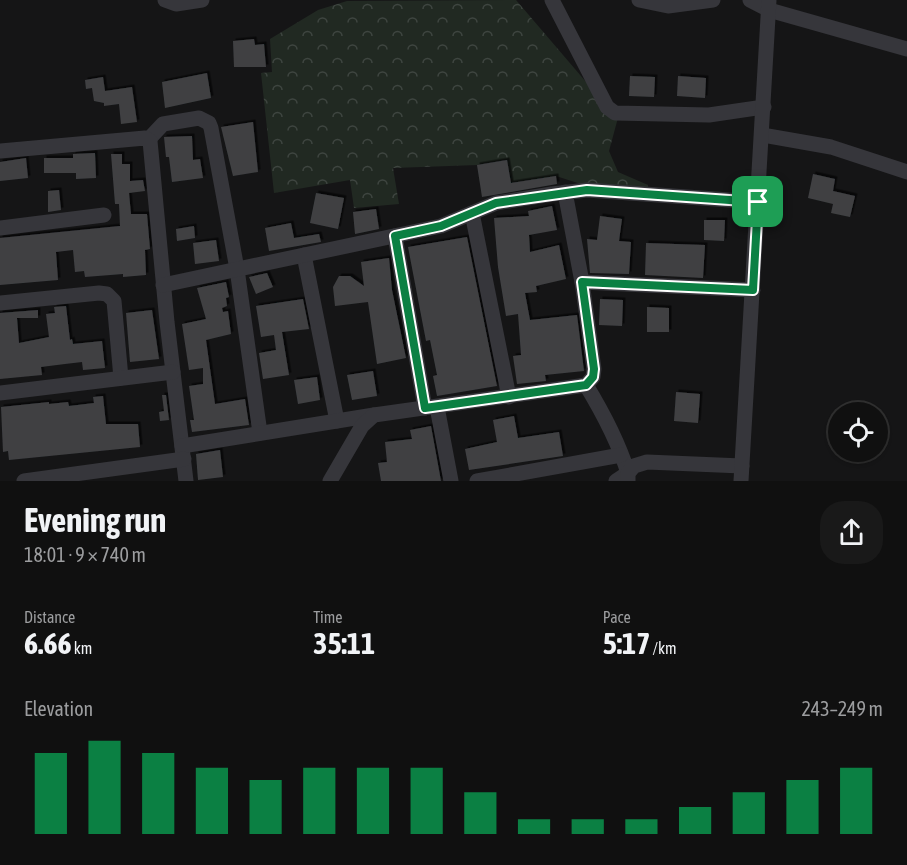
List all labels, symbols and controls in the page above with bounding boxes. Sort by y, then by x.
pin [732,176,783,227]
icon: arrive [741,185,774,218]
map controls [828,402,888,462]
button: locate [828,402,888,462]
text: Evening run [24,501,166,539]
button: share [820,501,883,564]
text: 18:01 · 9 × 740 m [24,543,146,566]
text: Distance [24,608,75,626]
text: Time [313,608,343,626]
text: Pace [603,608,631,626]
text: 6.66 [24,626,72,660]
text: 35:11 [313,626,375,660]
text: 5:17 [603,626,650,660]
text: km [72,639,92,657]
text: /km [650,639,676,657]
text: Elevation [24,697,93,720]
text: 243–249 m [801,697,883,720]

